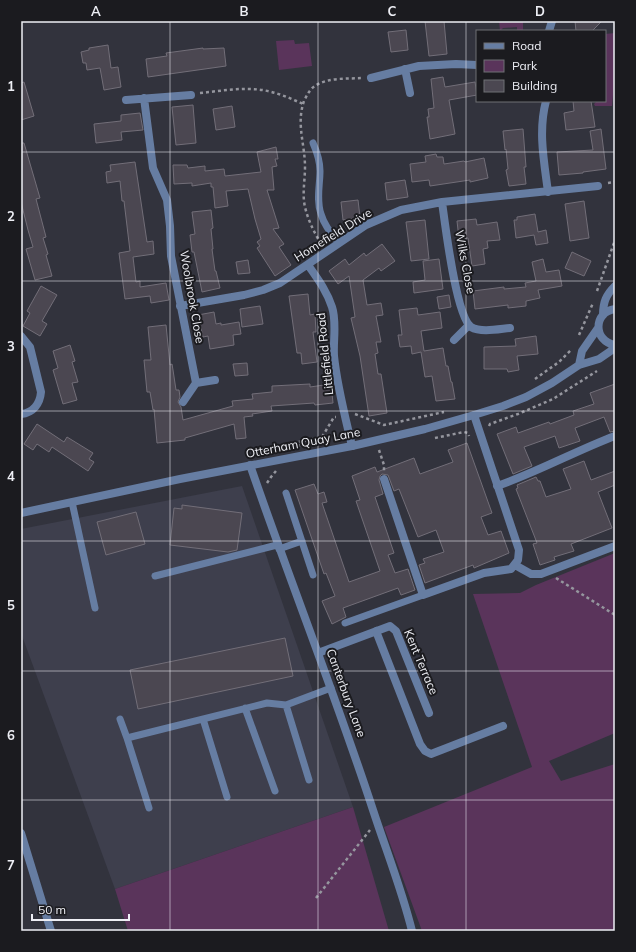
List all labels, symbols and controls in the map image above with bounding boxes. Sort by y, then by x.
text: A [91,3,101,19]
text: B [240,3,249,19]
text: C [388,3,397,19]
text: D [535,3,545,19]
legend [476,30,606,102]
text: Road [512,38,541,53]
text: Park [512,58,538,73]
text: 1 [7,78,15,94]
text: Building [512,78,557,93]
street label: Homefield Drive [291,205,374,264]
text: 2 [7,208,15,224]
street label: Wilks Close [452,229,479,295]
street label: Woolbrook Close [177,249,208,345]
street label: Littlefield Road [313,312,336,396]
text: 3 [7,338,15,354]
street label: Otterham Quay Lane [244,424,361,461]
text: 4 [7,468,15,484]
text: 5 [7,597,15,613]
street label: Kent Terrace [401,627,442,697]
street label: Canterbury Lane [324,647,369,739]
text: 6 [7,727,15,743]
text: 7 [7,857,15,873]
scale bar [32,896,129,922]
text: 50 m [38,902,66,917]

